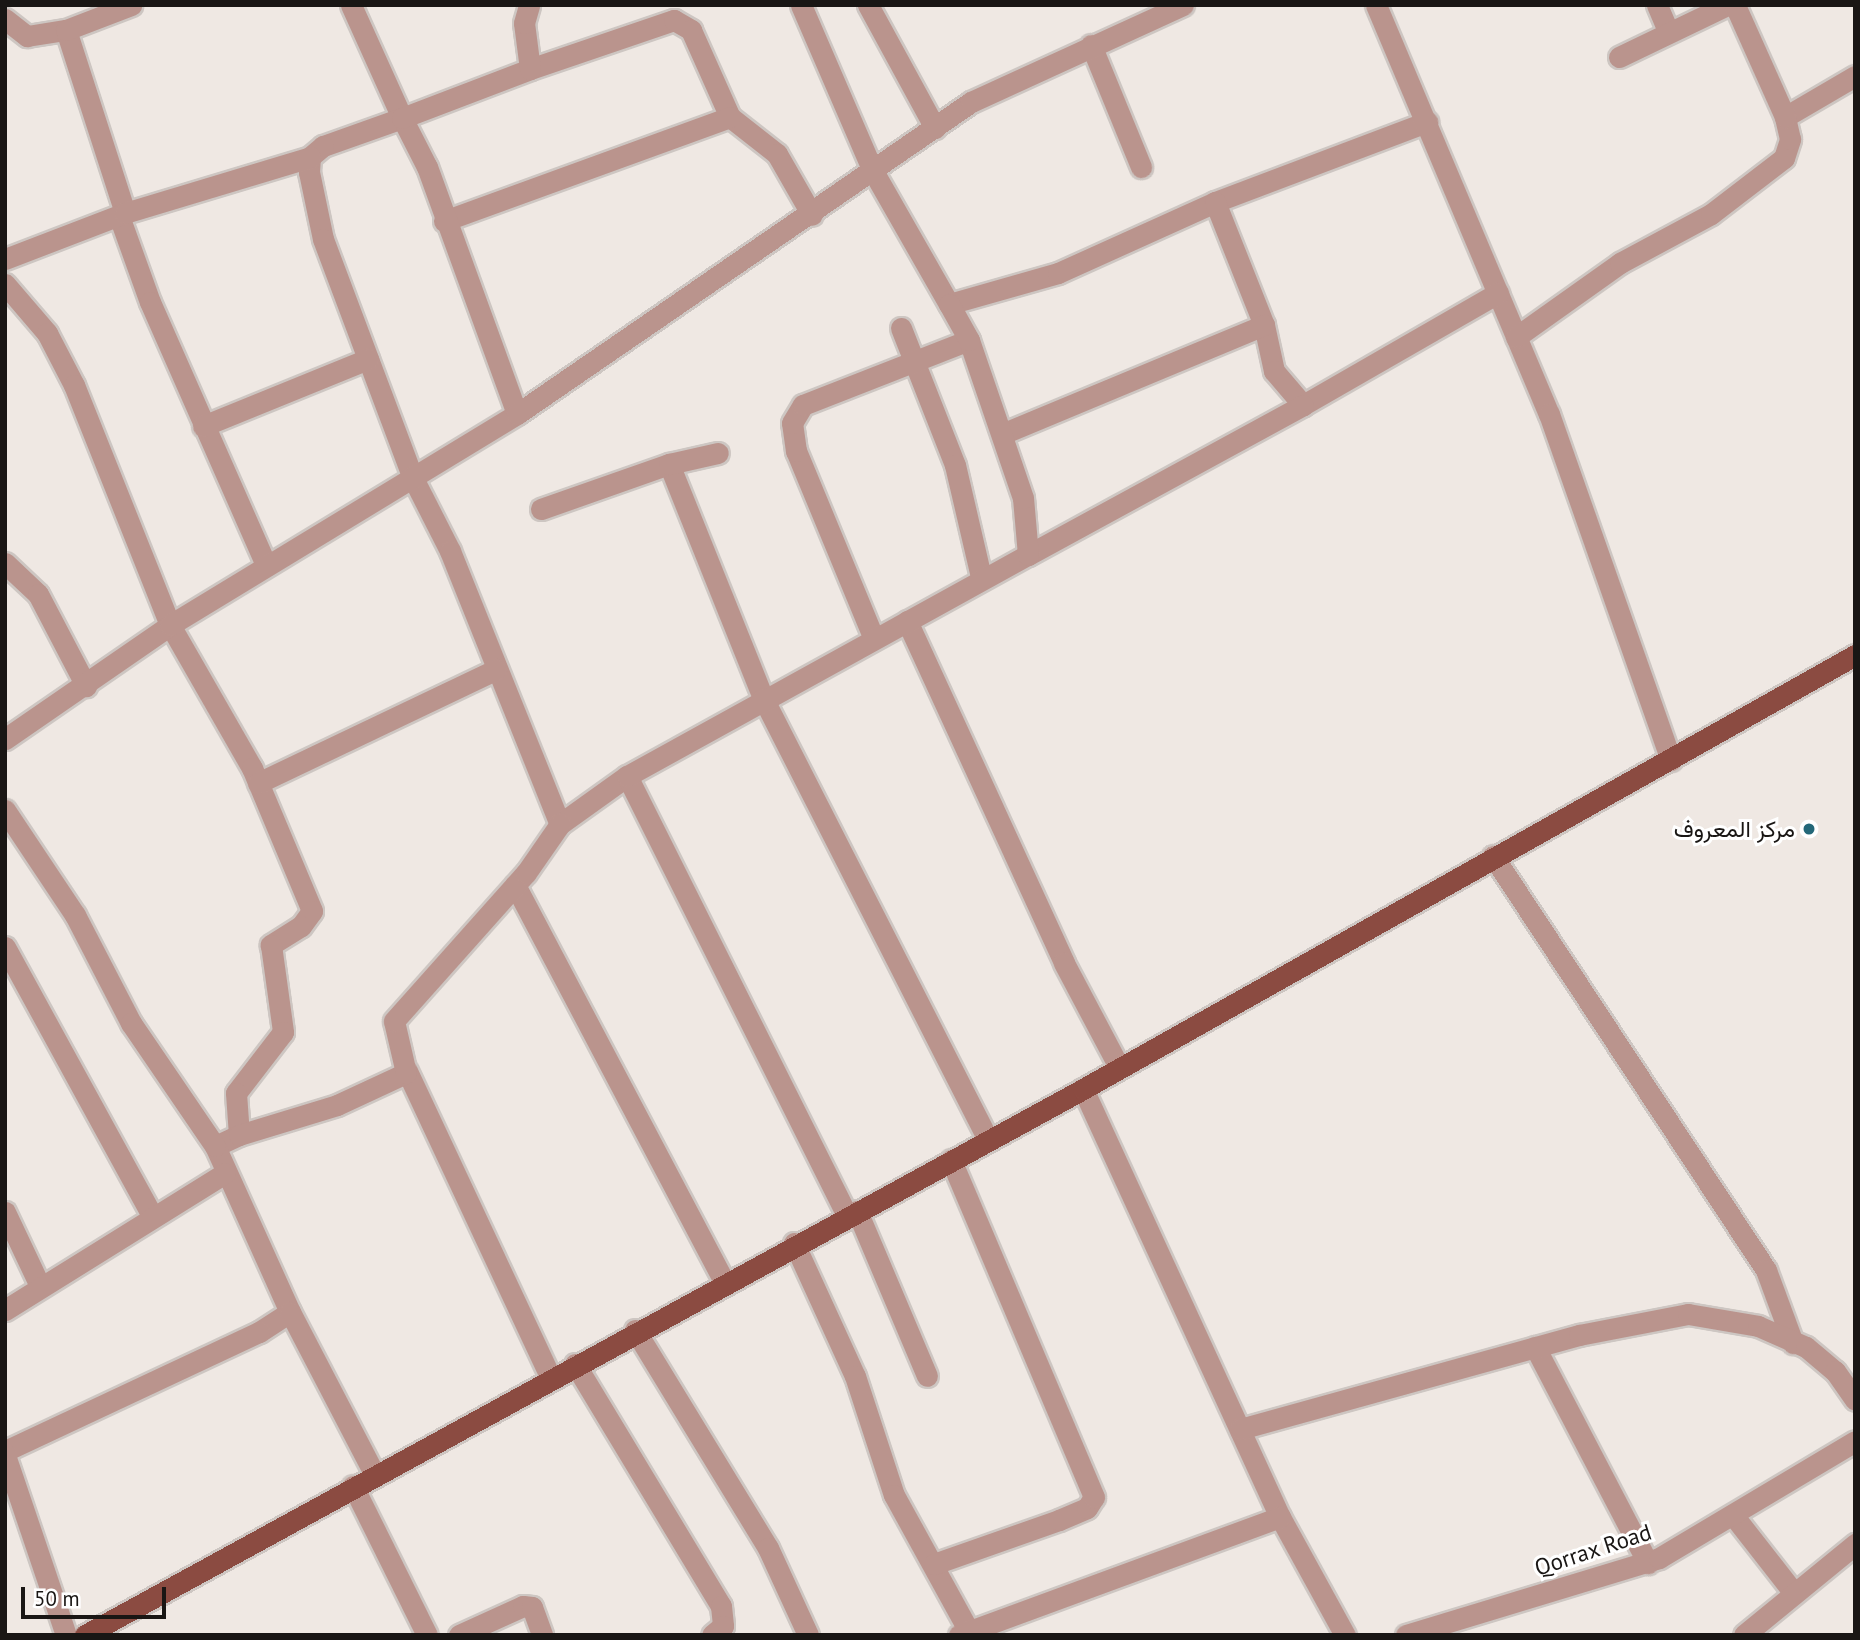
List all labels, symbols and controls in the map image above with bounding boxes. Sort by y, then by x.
place label: مركز المعروف [1674,815,1795,843]
marker: مركز المعروف [1801,821,1817,837]
street label: Qorrax Road [1531,1518,1655,1582]
scale bar [24,1574,170,1618]
text: 50 m [34,1585,80,1612]

